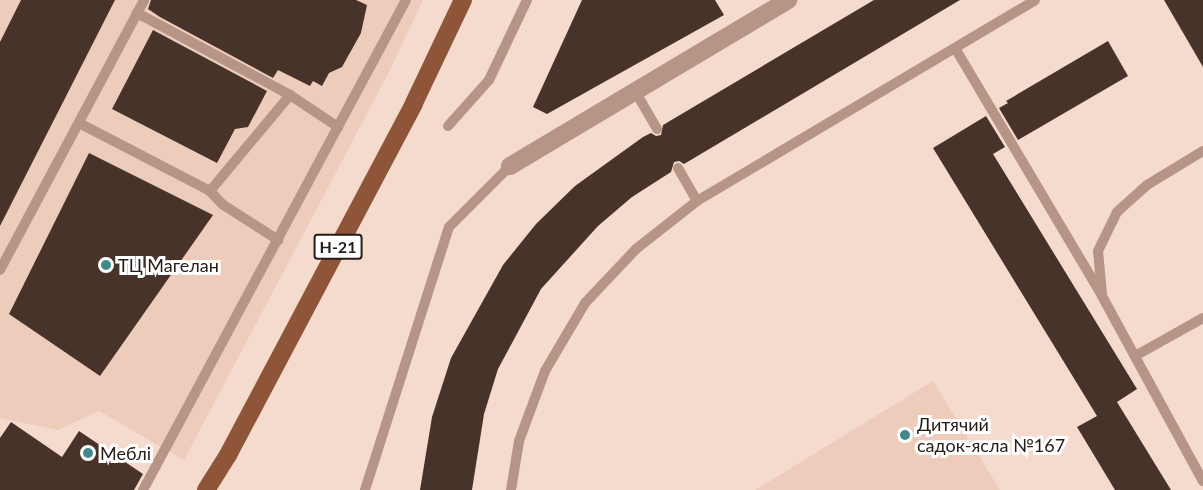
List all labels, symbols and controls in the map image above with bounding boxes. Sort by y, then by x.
road number: Н-21 [312,234,364,260]
place label: ТЦ Магелан [118,254,219,276]
marker: ТЦ Магелан [99,258,113,272]
place label: Дитячий садок-ясла №167 [917,414,1065,456]
marker: Дитячий садок-ясла №167 [898,428,912,442]
place label: Меблі [100,442,151,464]
marker: Меблі [81,446,95,460]

